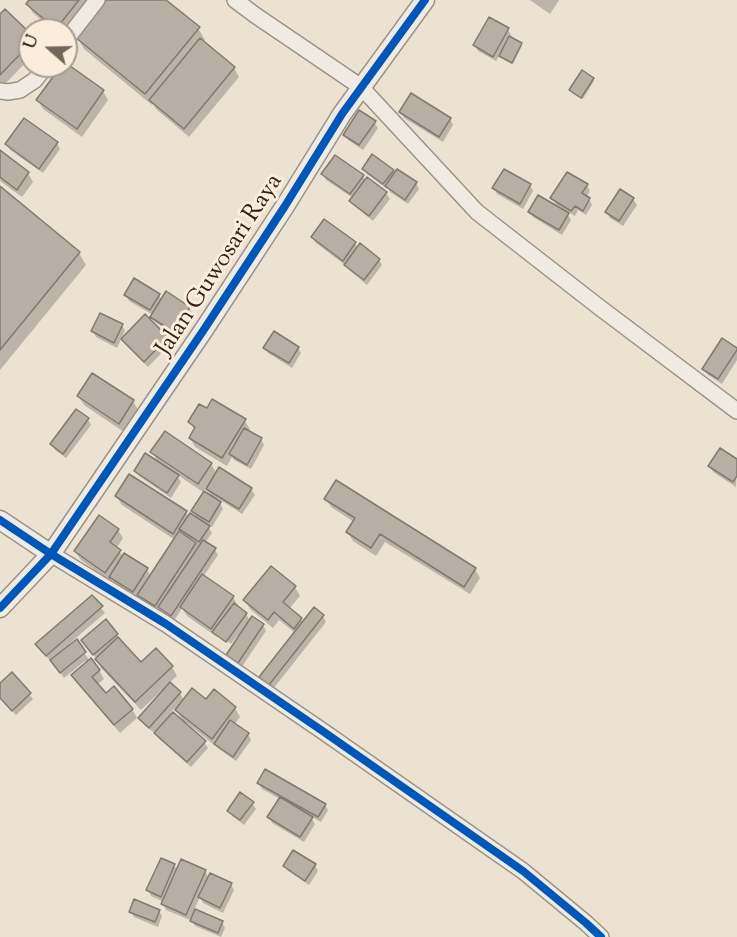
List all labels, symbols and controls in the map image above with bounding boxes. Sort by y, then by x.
north arrow [18,18,78,78]
text: U [19,32,46,52]
street label: Jalan Guwosari Raya [151,170,291,362]

